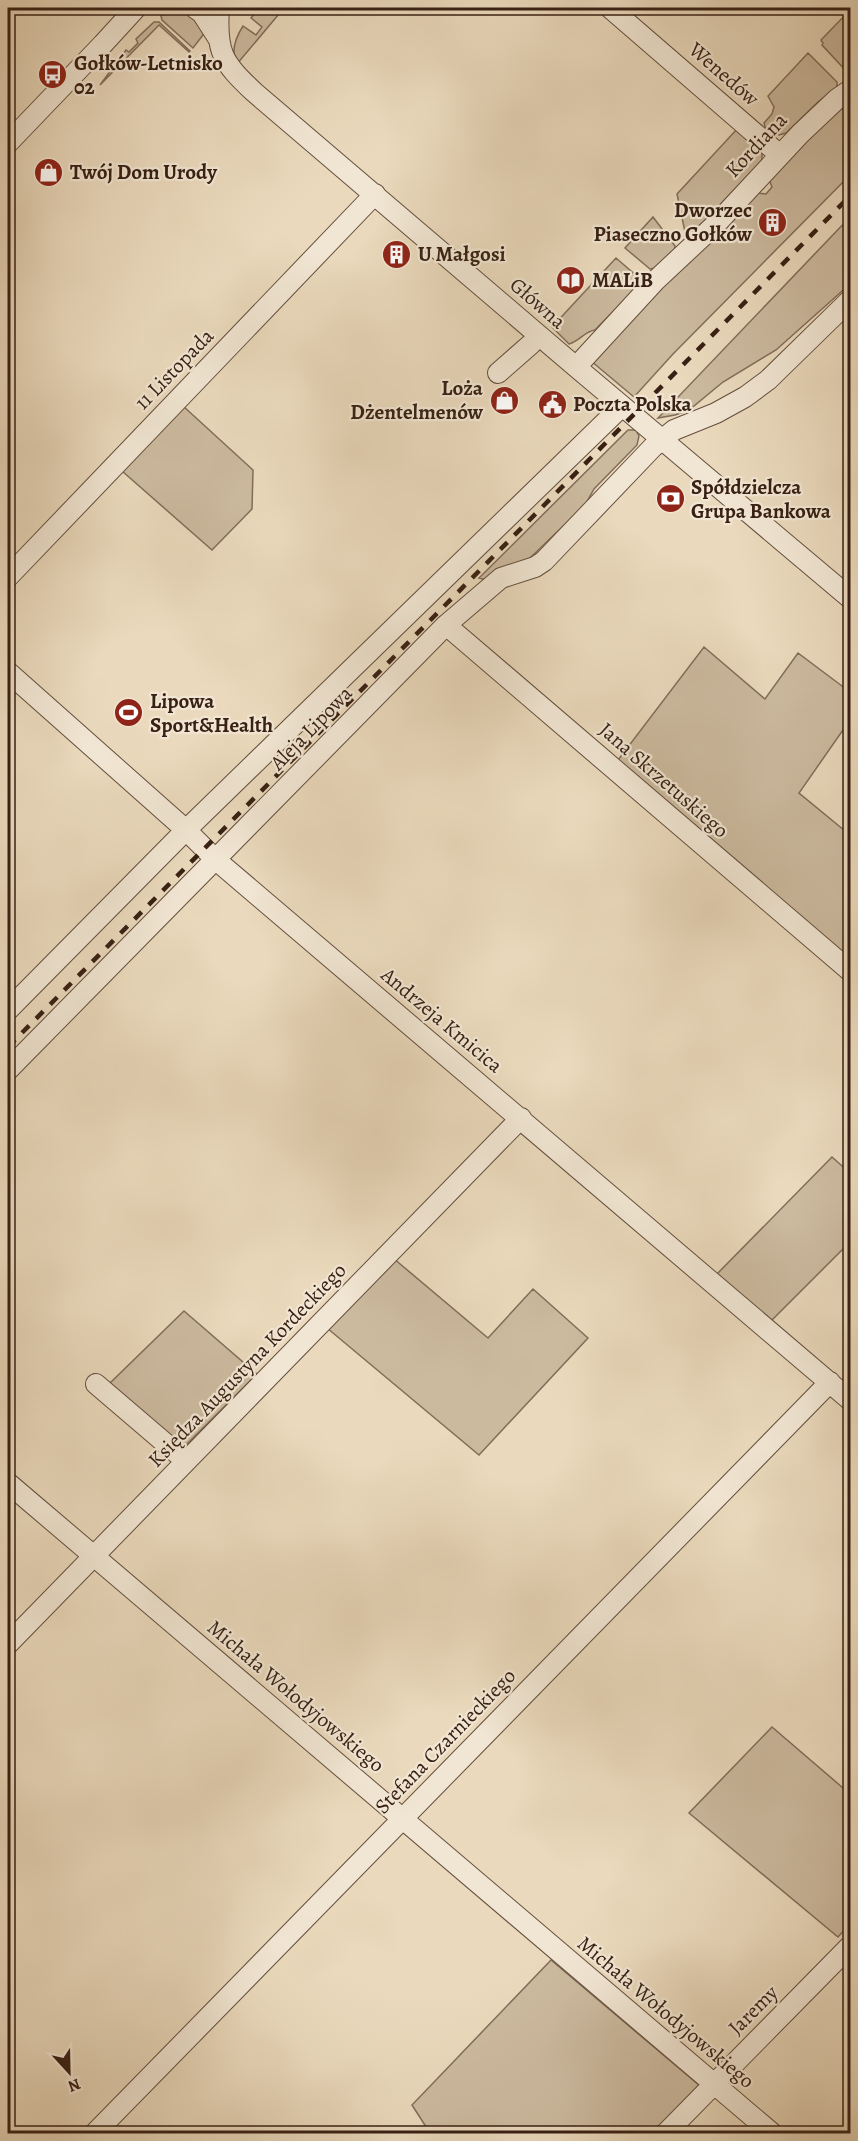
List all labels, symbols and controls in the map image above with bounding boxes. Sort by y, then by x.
street label: Wenedów [682,35,765,112]
place label: Gołków-Letnisko 02 [74,49,223,101]
bus stop icon: Gołków-Letnisko 02 [37,59,69,91]
street label: Kordiana [719,106,793,183]
shop icon: Twój Dom Urody [33,156,65,188]
place label: Twój Dom Urody [70,158,218,186]
place label: Dworzec Piaseczno Gołków [594,196,753,248]
building icon: Dworzec Piaseczno Gołków [757,206,789,238]
building icon: U Małgosi [381,238,413,270]
place label: U Małgosi [418,240,506,268]
library icon: MALiB [555,264,587,296]
place label: MALiB [592,266,653,294]
street label: Główna [504,271,572,335]
street label: 11 Listopada [128,322,220,416]
place label: Loża Dżentelmenów [350,374,484,426]
shop icon: Loża Dżentelmenów [488,384,520,416]
public building icon: Poczta Polska [536,388,568,420]
place label: Poczta Polska [573,390,693,418]
place label: Spółdzielcza Grupa Bankowa [691,473,832,525]
bank icon: Spółdzielcza Grupa Bankowa [654,483,686,515]
street label: Aleja Lipowa [263,679,359,777]
place label: Lipowa Sport&Health [150,687,273,739]
sports icon: Lipowa Sport&Health [113,697,145,729]
street label: Jana Skrzetuskiego [593,716,735,844]
street label: Andrzeja Kmicica [374,960,509,1079]
street label: Księdza Augustyna Kordeckiego [142,1257,352,1473]
street label: Michała Wołodyjowskiego [201,1613,391,1779]
street label: Stefana Czarnieckiego [368,1662,522,1820]
street label: Michała Wołodyjowskiego [571,1929,761,2095]
street label: Jaremy [722,1979,784,2041]
north arrow [39,2042,99,2102]
text: N [64,2073,84,2097]

